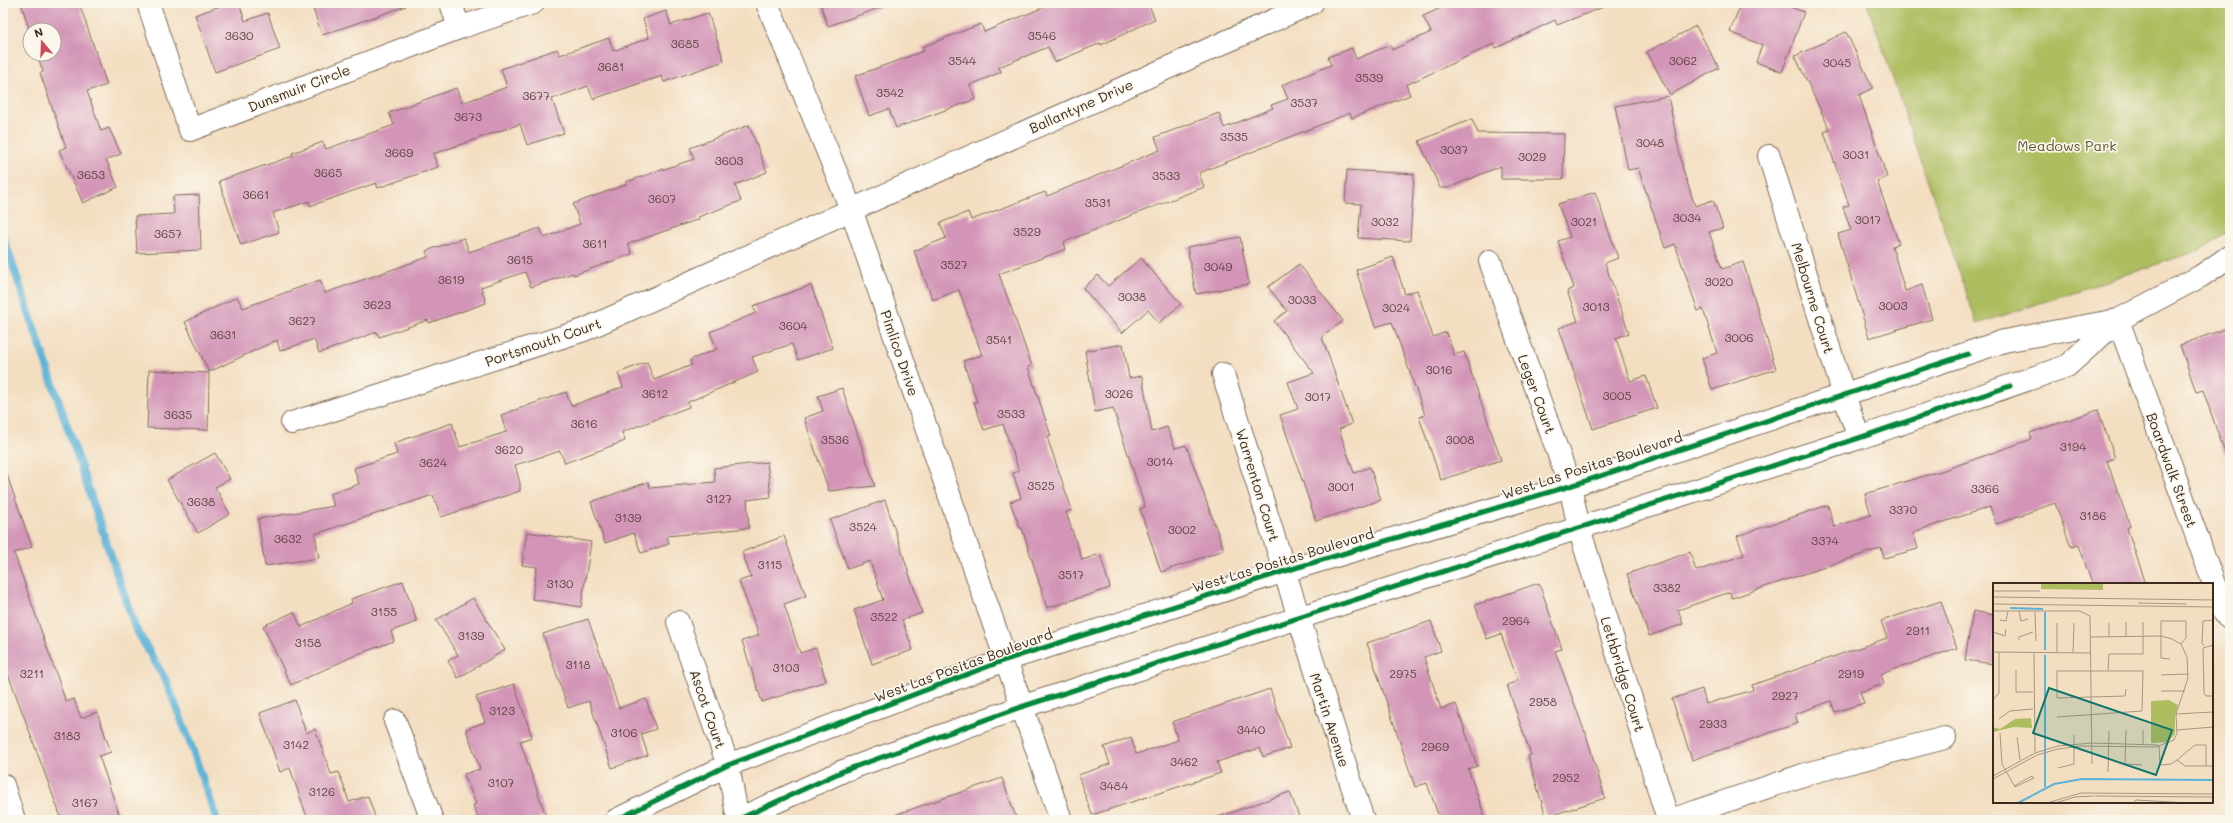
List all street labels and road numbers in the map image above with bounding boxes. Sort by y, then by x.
street label: Dunsmuir Circle [245,60,353,116]
street label: Ballantyne Drive [1026,74,1136,138]
street label: Melbourne Court [1787,240,1839,356]
street label: Pimlico Drive [876,307,924,399]
street label: Portsmouth Court [482,313,604,371]
street label: Leger Court [1514,352,1560,436]
street label: Boardwalk Street [2142,410,2202,530]
street label: Warrenton Court [1232,426,1284,544]
street label: West Las Positas Boulevard [1499,427,1685,503]
street label: West Las Positas Boulevard [1190,523,1376,597]
street label: Lethbridge Court [1596,614,1650,734]
street label: West Las Positas Boulevard [871,624,1055,706]
street label: Ascot Court [686,667,730,751]
street label: Martin Avenue [1306,670,1354,770]

